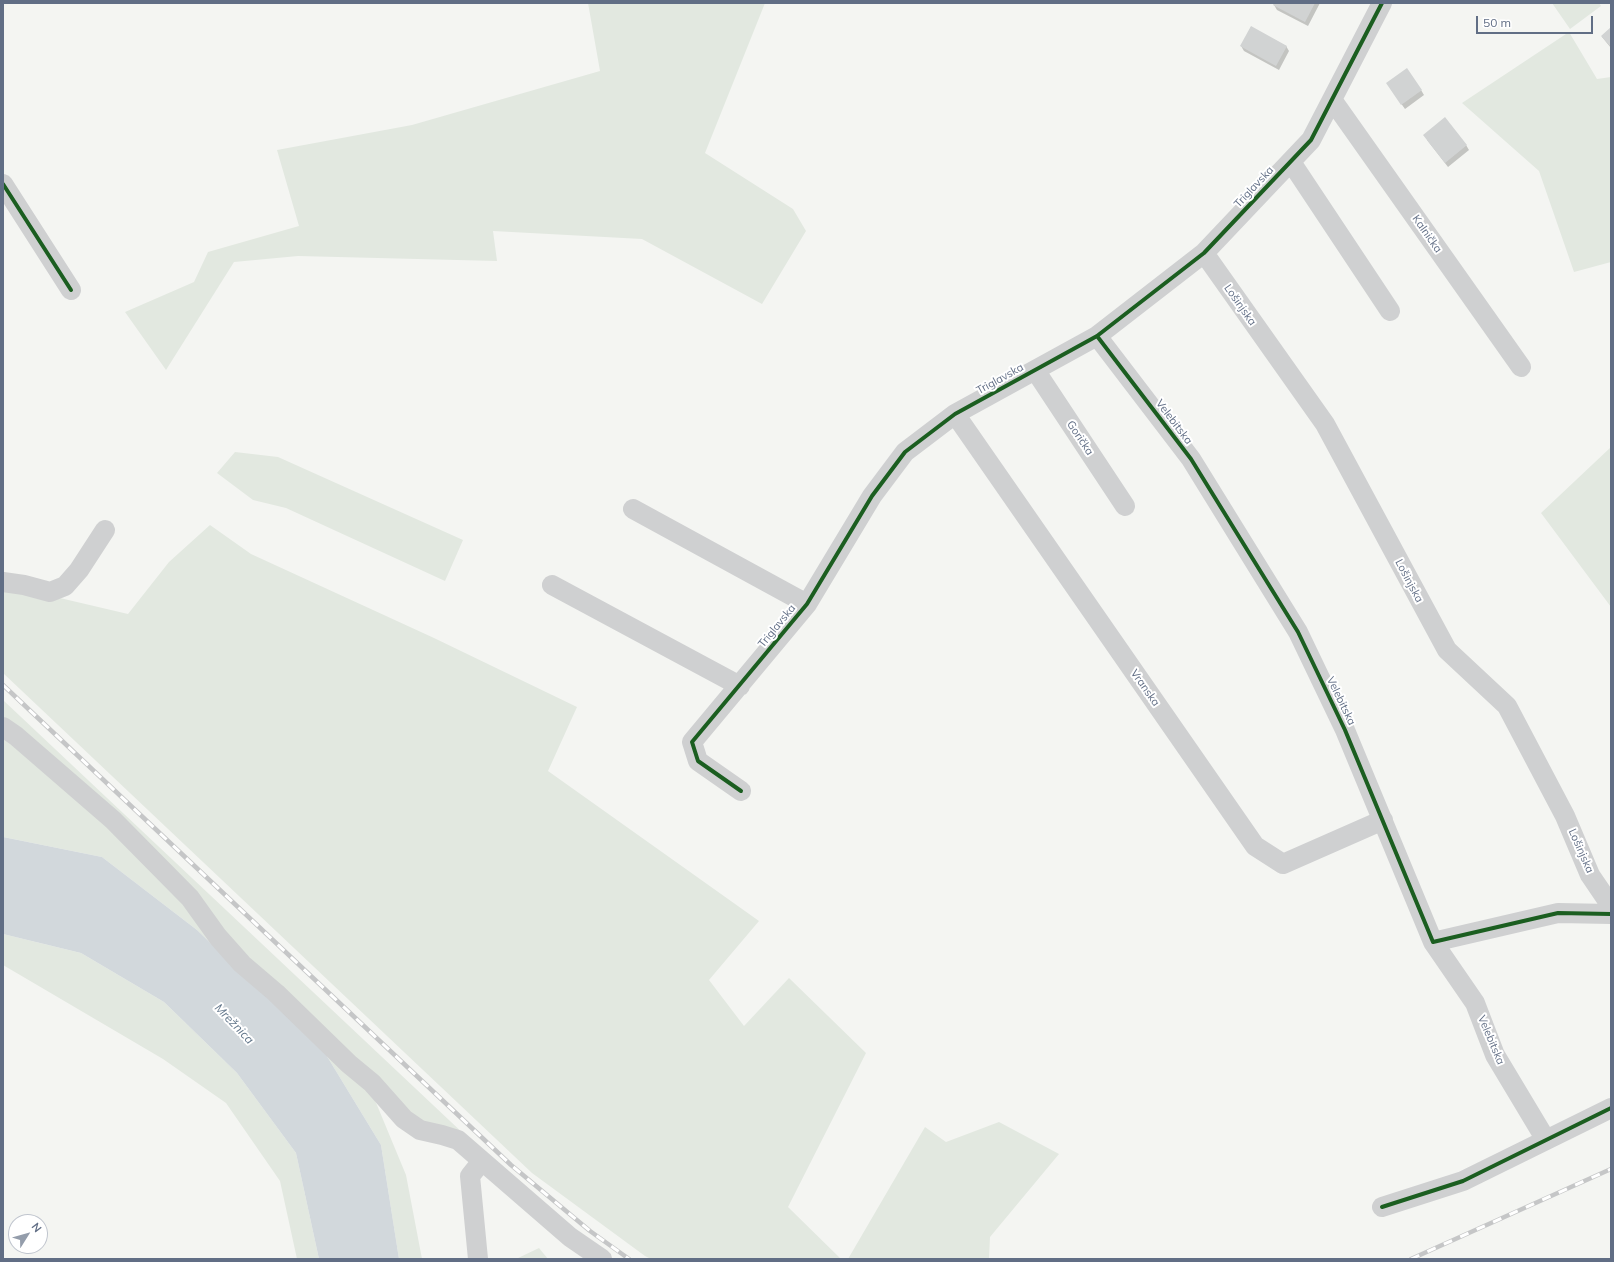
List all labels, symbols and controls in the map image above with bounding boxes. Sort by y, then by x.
scale bar [1478,8,1595,34]
text: 50 m [1483,15,1511,30]
street label: Triglavska [1232,164,1276,210]
street label: Kalnička [1409,213,1445,255]
street label: Lošinjska [1221,282,1259,328]
street label: Triglavska [974,361,1026,397]
street label: Velebitska [1153,397,1195,447]
street label: Gorička [1064,418,1096,458]
street label: Lošinjska [1392,557,1426,605]
street label: Triglavska [756,602,798,650]
street label: Vranska [1128,667,1162,709]
street label: Velebitska [1324,675,1358,727]
street label: Lošinjska [1565,827,1597,875]
water label: Mrežnica [211,1001,257,1047]
street label: Velebitska [1475,1013,1507,1067]
north arrow [8,1214,48,1254]
text: N [29,1220,45,1235]

